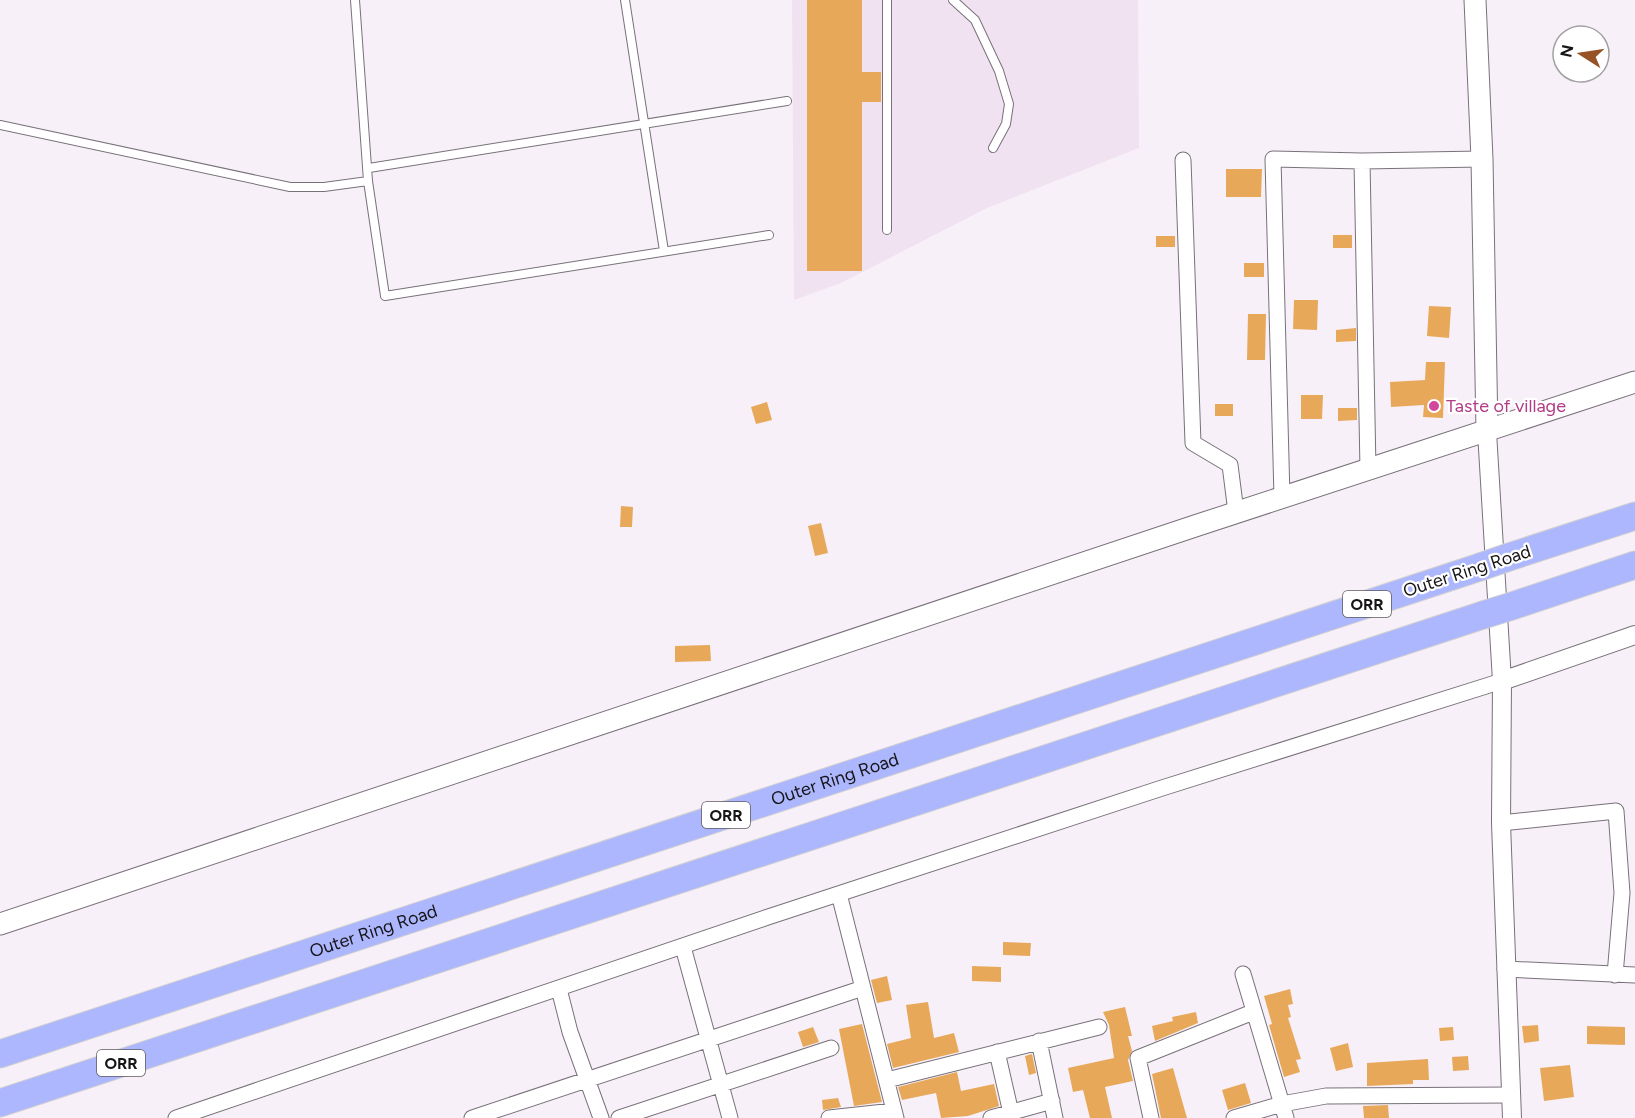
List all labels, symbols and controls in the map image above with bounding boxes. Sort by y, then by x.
north arrow [1551,24,1611,84]
text: N [1556,43,1577,59]
place label: Taste of village [1446,395,1566,417]
marker: Taste of village [1427,399,1441,413]
street label: Outer Ring Road [1400,540,1534,602]
road number: ORR [1343,591,1391,617]
street label: Outer Ring Road [768,748,902,811]
road number: ORR [702,802,750,828]
street label: Outer Ring Road [307,900,440,962]
road number: ORR [97,1050,145,1076]

